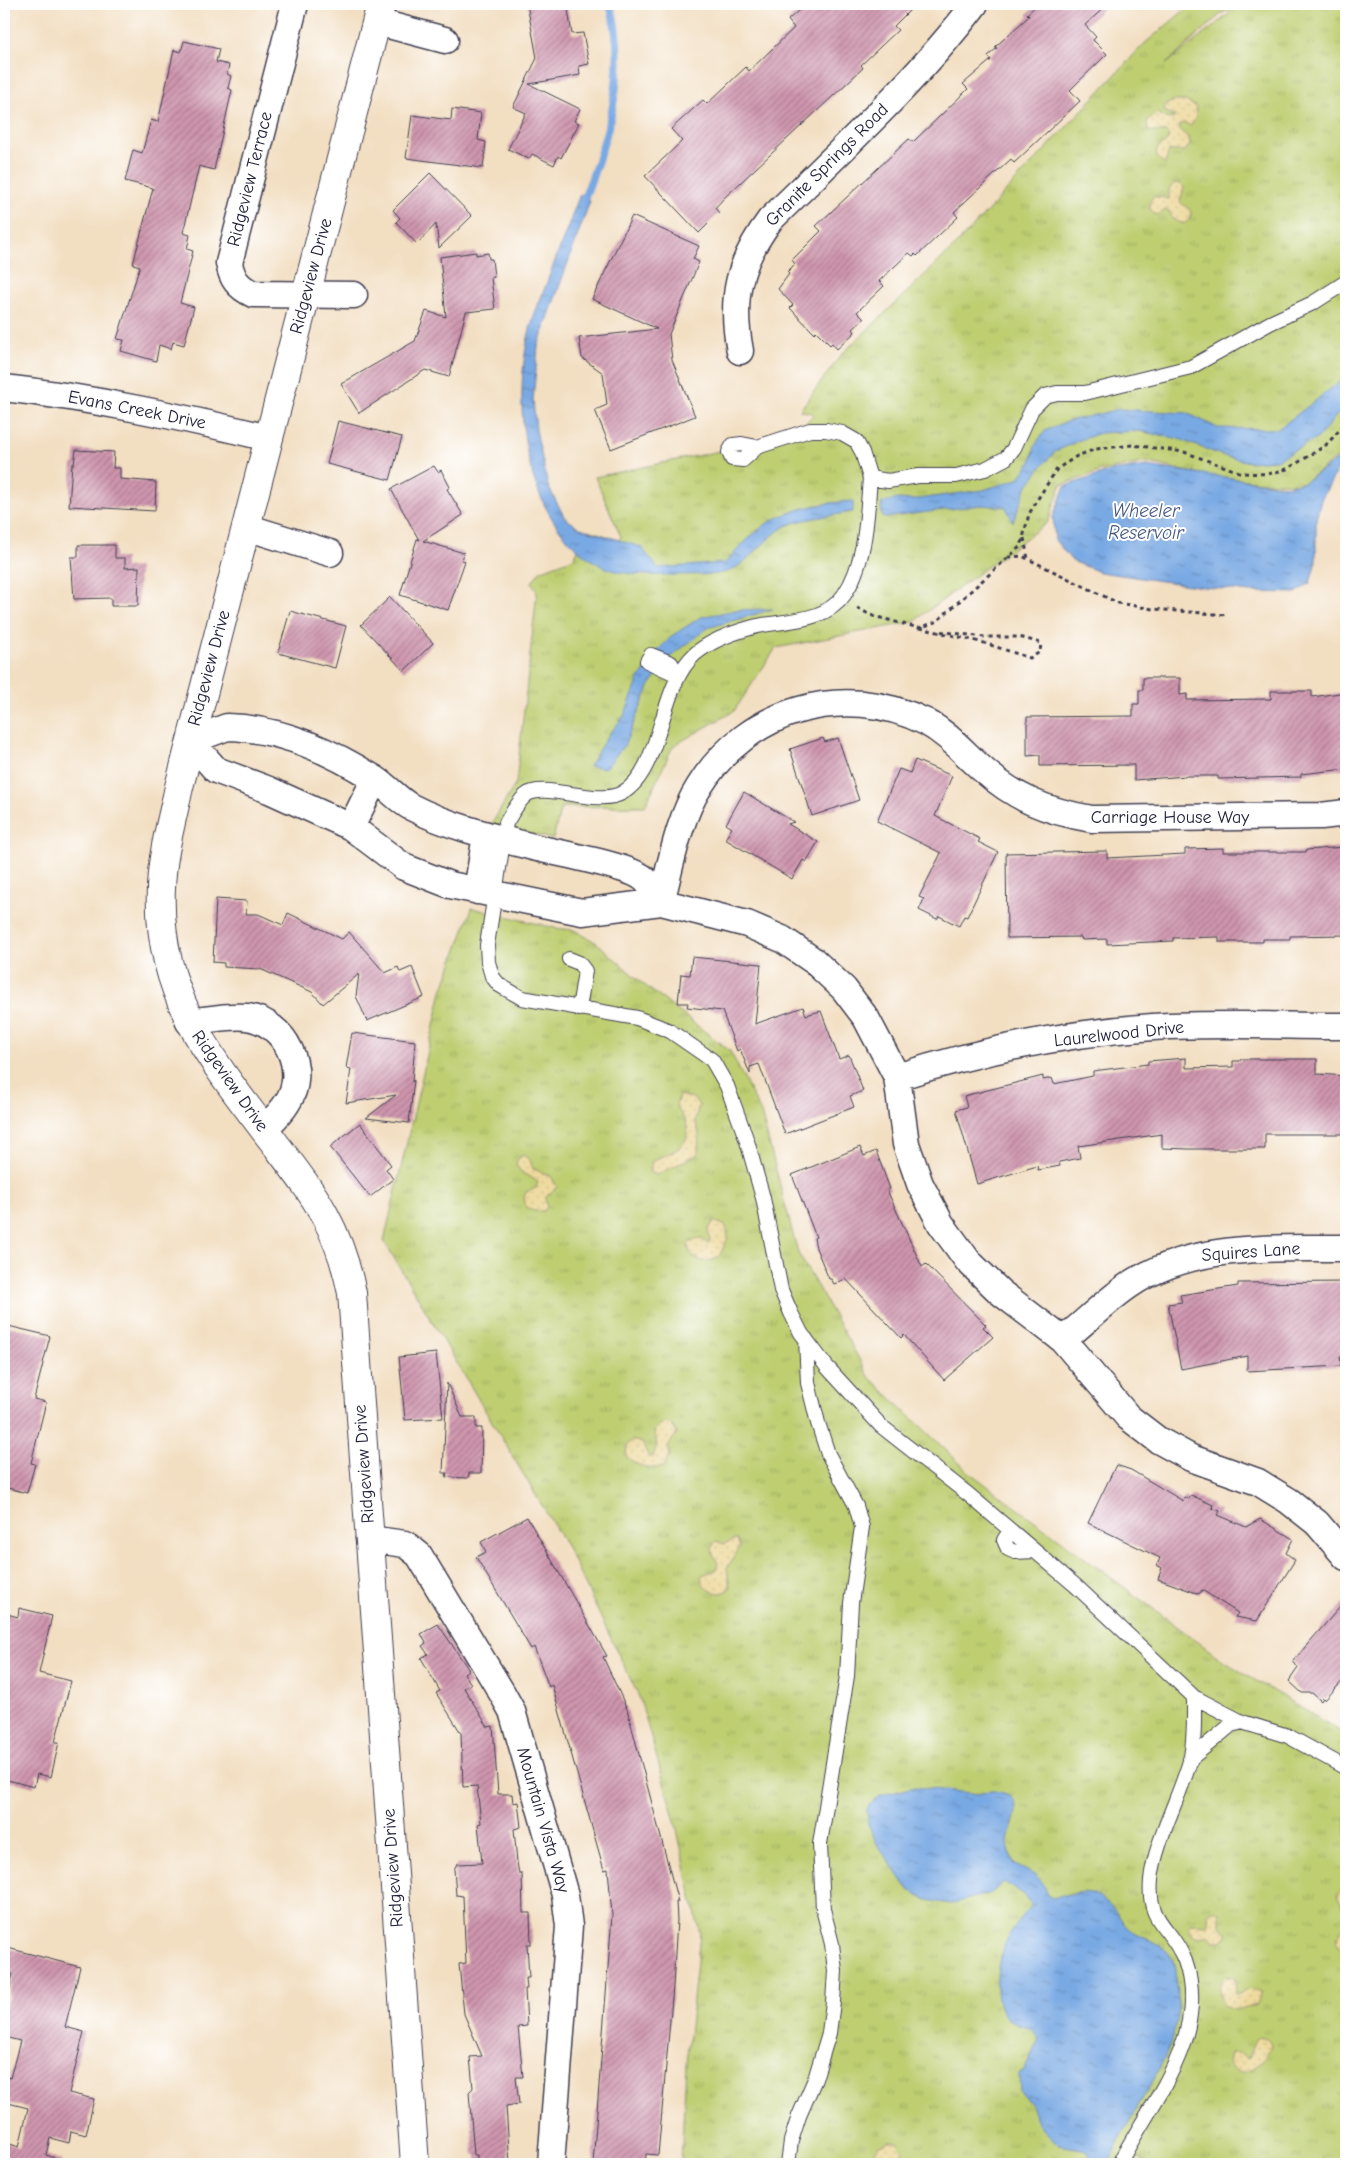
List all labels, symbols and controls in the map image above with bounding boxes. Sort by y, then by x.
street label: Granite Springs Road [761,99,893,231]
street label: Ridgeview Terrace [223,109,277,249]
street label: Ridgeview Drive [285,216,337,336]
street label: Evans Creek Drive [66,386,208,434]
water label: Wheeler Reservoir [1108,500,1185,544]
street label: Ridgeview Drive [183,608,235,728]
street label: Carriage House Way [1091,807,1250,828]
street label: Laurelwood Drive [1053,1017,1185,1051]
street label: Ridgeview Drive [187,1026,273,1136]
street label: Squires Lane [1201,1238,1301,1266]
street label: Ridgeview Drive [349,1404,379,1524]
street label: Mountain Vista Way [512,1745,574,1896]
street label: Ridgeview Drive [378,1808,408,1928]

